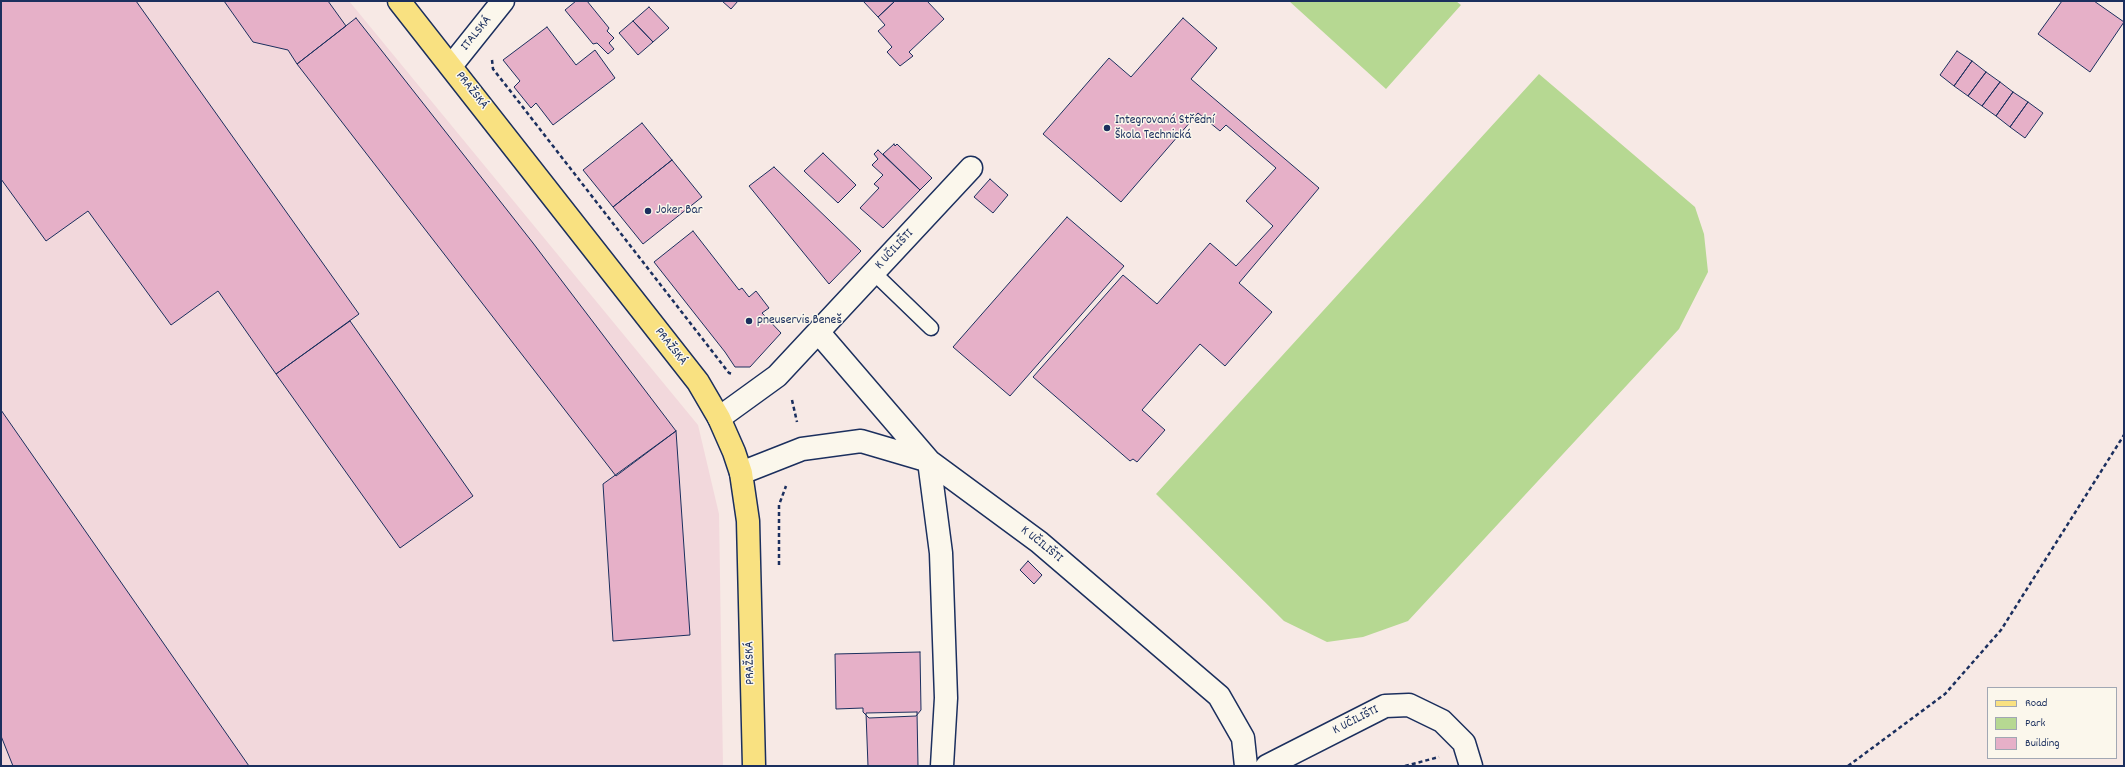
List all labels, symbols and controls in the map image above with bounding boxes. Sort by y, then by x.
street label: ITALSKÁ [458,14,496,54]
street label: PRAŽSKÁ [451,69,491,113]
place label: Integrovaná Střední Škola Technická [1115,113,1214,144]
marker: Integrovaná Střední Škola Technická [1102,123,1112,133]
place label: Joker Bar [656,203,702,219]
marker: Joker Bar [643,206,653,216]
street label: K UČILIŠTI [872,227,918,273]
place label: pneuservis Beneš [757,313,842,329]
marker: pneuservis Beneš [744,316,754,326]
street label: PRAŽSKÁ [650,325,690,369]
street label: K UČILIŠTI [1017,523,1065,567]
street label: PRAŽSKÁ [743,641,759,685]
legend [1987,687,2117,759]
text: Road [2025,695,2047,712]
street label: K UČILIŠTI [1330,703,1382,739]
text: Park [2025,715,2045,732]
text: Building [2025,735,2060,752]

